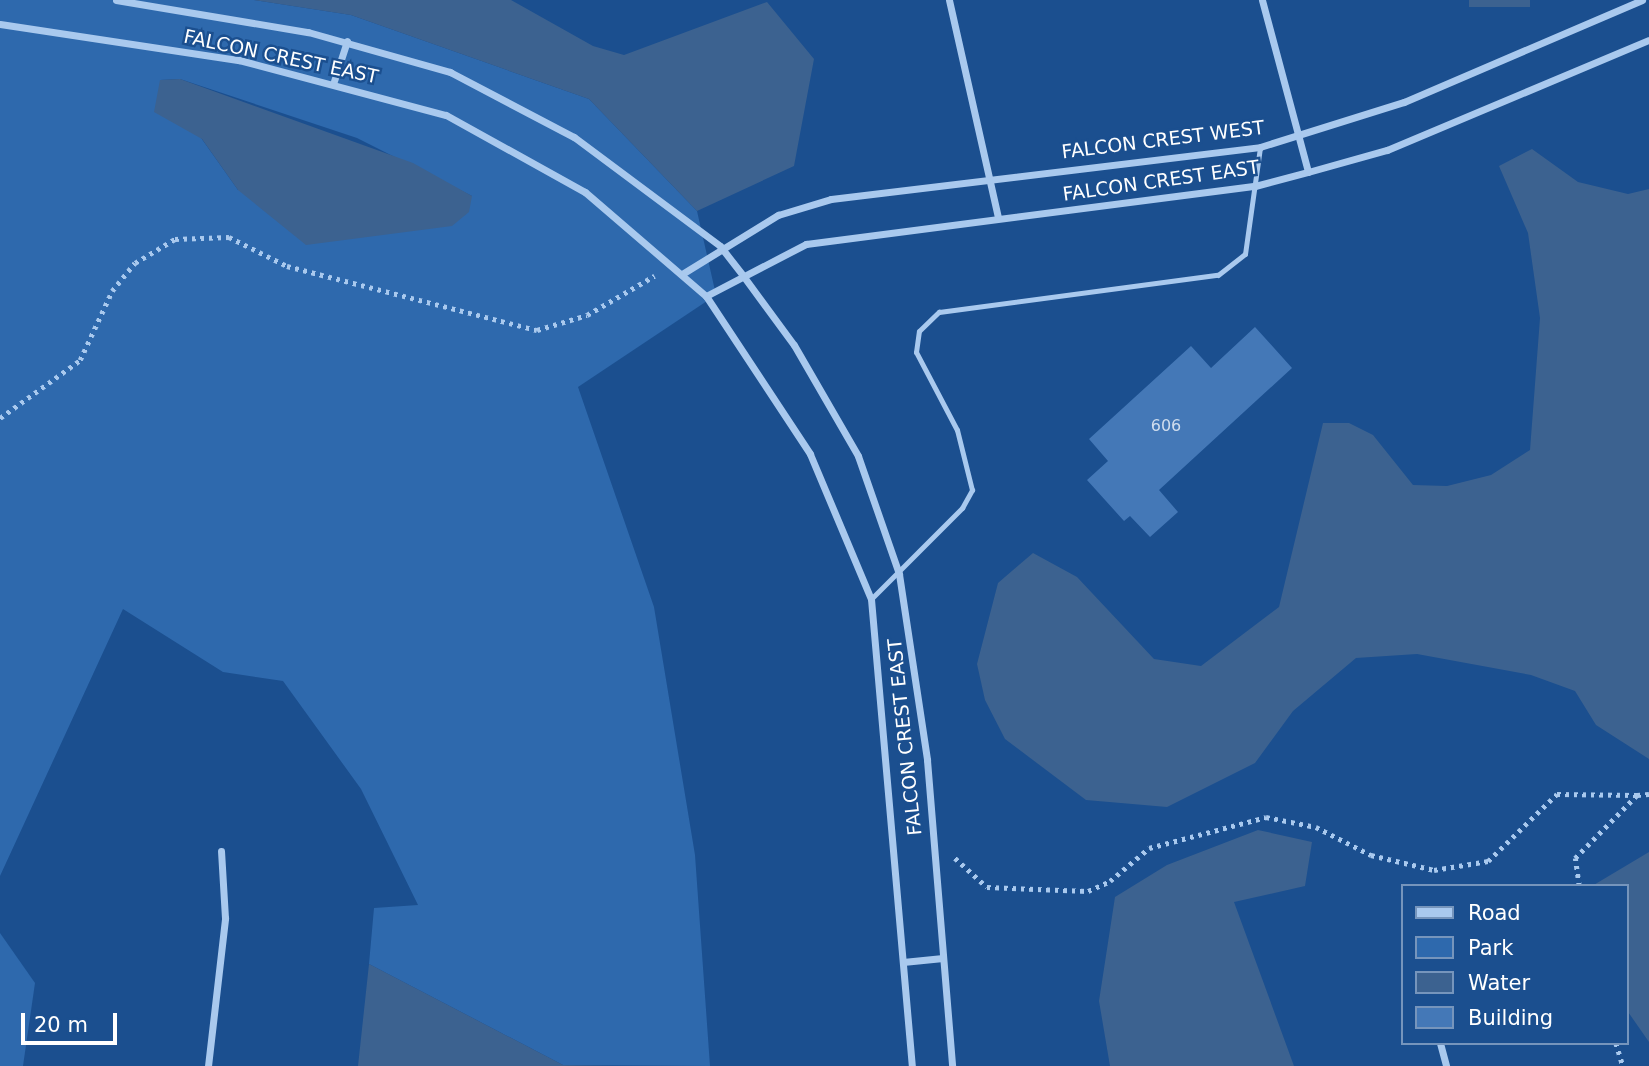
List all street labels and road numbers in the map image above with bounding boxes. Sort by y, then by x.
street label: FALCON CREST EAST [182,25,380,89]
street label: FALCON CREST WEST [1060,116,1266,164]
street label: FALCON CREST EAST [1061,156,1261,206]
street label: FALCON CREST EAST [883,637,927,837]

